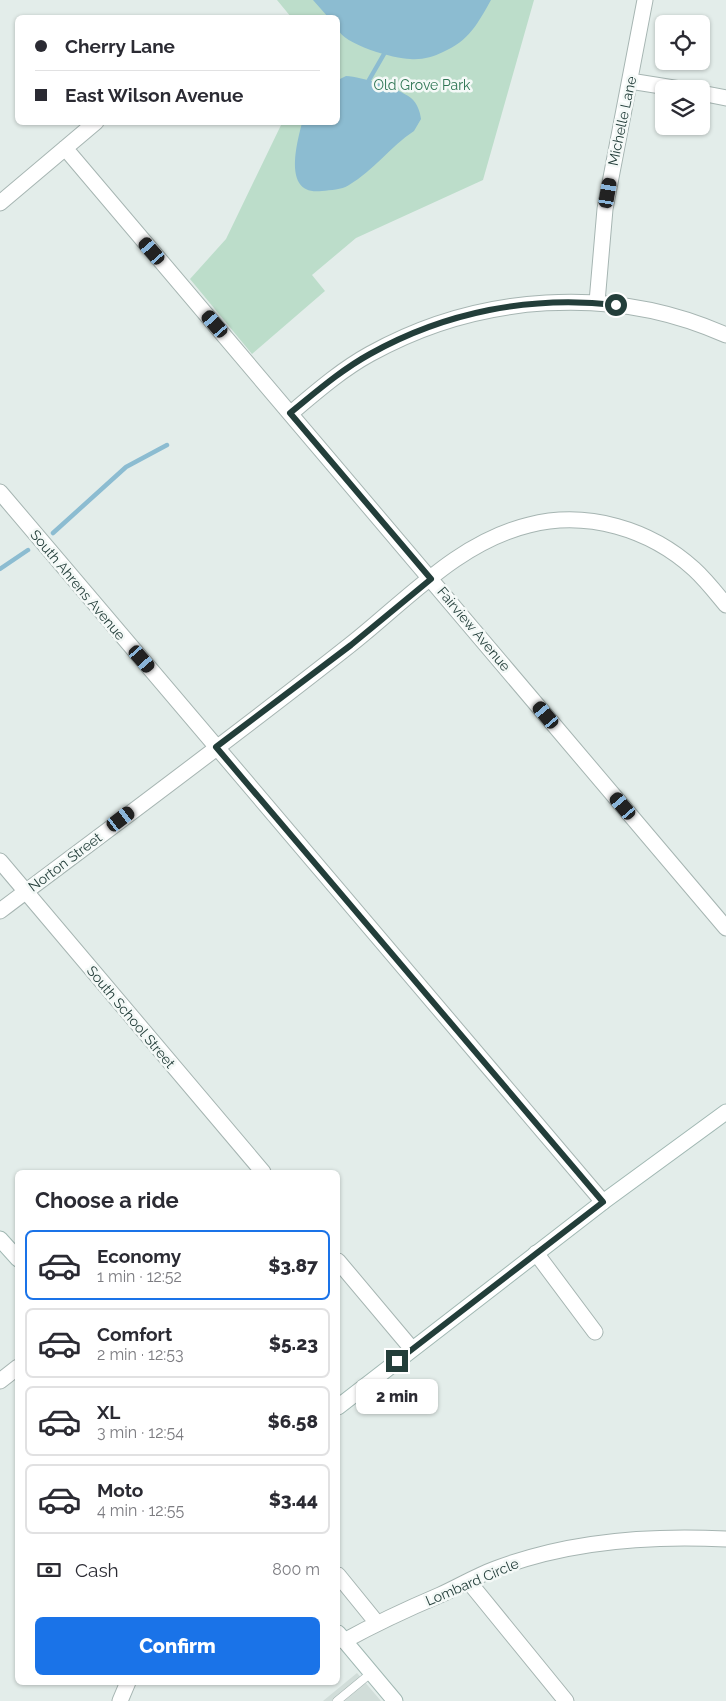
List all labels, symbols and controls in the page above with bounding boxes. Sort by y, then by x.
map controls [655,15,710,135]
button: locate [655,15,710,70]
text: Cherry Lane [65,35,175,57]
street label: Michelle Lane [605,75,639,167]
park label: Old Grove Park [374,77,471,93]
button: layers [655,80,710,135]
text: East Wilson Avenue [65,84,243,106]
car [598,177,617,209]
car [136,235,167,267]
route start [605,294,627,316]
car [199,308,230,340]
street label: South Ahrens Avenue [27,527,129,643]
street label: Fairview Avenue [434,584,514,674]
car [126,643,157,675]
car [530,699,561,731]
car [607,790,638,822]
car [104,804,137,834]
street label: Norton Street [25,829,105,895]
street label: South School Street [84,963,179,1072]
text: Choose a ride [35,1187,179,1213]
icon: car [37,1243,82,1288]
text: Economy [97,1245,181,1267]
text: $3.87 [268,1254,318,1276]
text: 1 min · 12:52 [97,1267,182,1286]
icon: car [37,1321,82,1366]
text: Comfort [97,1323,172,1345]
text: $5.23 [269,1332,318,1354]
text: 2 min · 12:53 [97,1345,184,1364]
route end [386,1350,408,1372]
callout: 2 min [356,1378,438,1414]
text: 2 min [376,1387,418,1406]
icon: car [37,1399,82,1444]
text: XL [97,1401,120,1423]
text: $6.58 [268,1410,318,1432]
text: 3 min · 12:54 [97,1423,184,1442]
icon: car [37,1477,82,1522]
text: Moto [97,1479,143,1501]
text: $3.44 [269,1488,318,1510]
text: 4 min · 12:55 [97,1501,184,1520]
street label: Lombard Circle [423,1555,521,1609]
icon: cash [35,1556,63,1584]
text: Cash [75,1559,119,1581]
text: 800 m [272,1560,320,1579]
button: Confirm [35,1617,320,1675]

